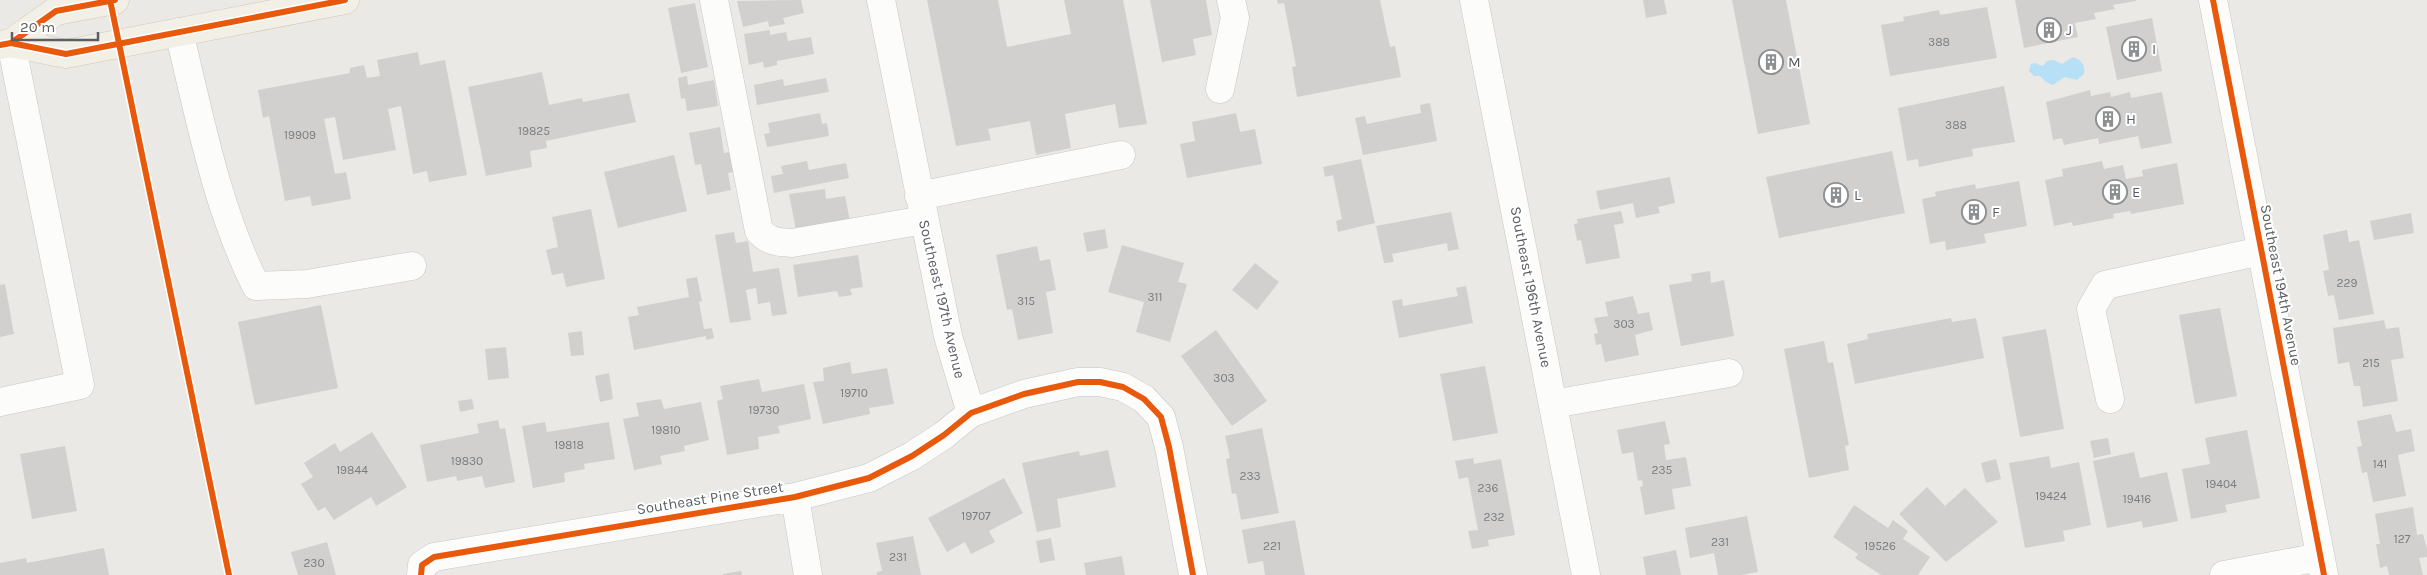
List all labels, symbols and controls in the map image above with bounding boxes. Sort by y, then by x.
scale bar [12,10,99,42]
building icon: J [2036,17,2062,43]
text: 20 m [20,18,55,36]
place label: J [2066,21,2072,39]
house number: 388 [1928,35,1950,49]
building icon: I [2121,36,2147,62]
place label: I [2152,40,2156,58]
building icon: M [1758,49,1784,75]
place label: M [1788,53,1801,71]
building icon: H [2095,106,2121,132]
place label: H [2126,110,2136,128]
house number: 388 [1945,118,1967,132]
house number: 19825 [518,124,550,138]
house number: 19909 [284,128,316,142]
building icon: E [2102,179,2128,205]
building icon: L [1823,182,1849,208]
place label: E [2132,183,2140,201]
place label: L [1854,186,1861,204]
building icon: F [1961,199,1987,225]
place label: F [1992,203,2000,221]
street label: Southeast 194th Avenue [2257,203,2305,367]
street label: Southeast 196th Avenue [1507,205,1555,369]
street label: Southeast 197th Avenue [915,218,969,380]
house number: 229 [2337,276,2357,290]
house number: 311 [1147,290,1163,304]
house number: 315 [1017,294,1035,308]
house number: 303 [1613,317,1635,331]
house number: 215 [2362,356,2380,370]
house number: 303 [1213,371,1235,385]
house number: 19710 [840,386,868,400]
house number: 19730 [749,403,779,417]
house number: 19810 [651,423,681,437]
house number: 19818 [554,438,584,452]
house number: 19830 [451,454,483,468]
house number: 141 [2373,457,2387,471]
house number: 19844 [336,463,368,477]
house number: 235 [1652,463,1673,477]
house number: 233 [1239,469,1261,483]
street label: Southeast Pine Street [635,477,785,518]
house number: 19404 [2205,477,2237,491]
house number: 236 [1478,481,1499,495]
house number: 19424 [2035,489,2067,503]
house number: 19416 [2123,492,2151,506]
house number: 19707 [961,509,991,523]
house number: 232 [1484,510,1505,524]
house number: 127 [2394,532,2411,546]
house number: 231 [1711,535,1729,549]
house number: 221 [1263,539,1281,553]
house number: 19526 [1864,539,1896,553]
house number: 231 [889,550,907,564]
house number: 230 [303,556,325,570]

